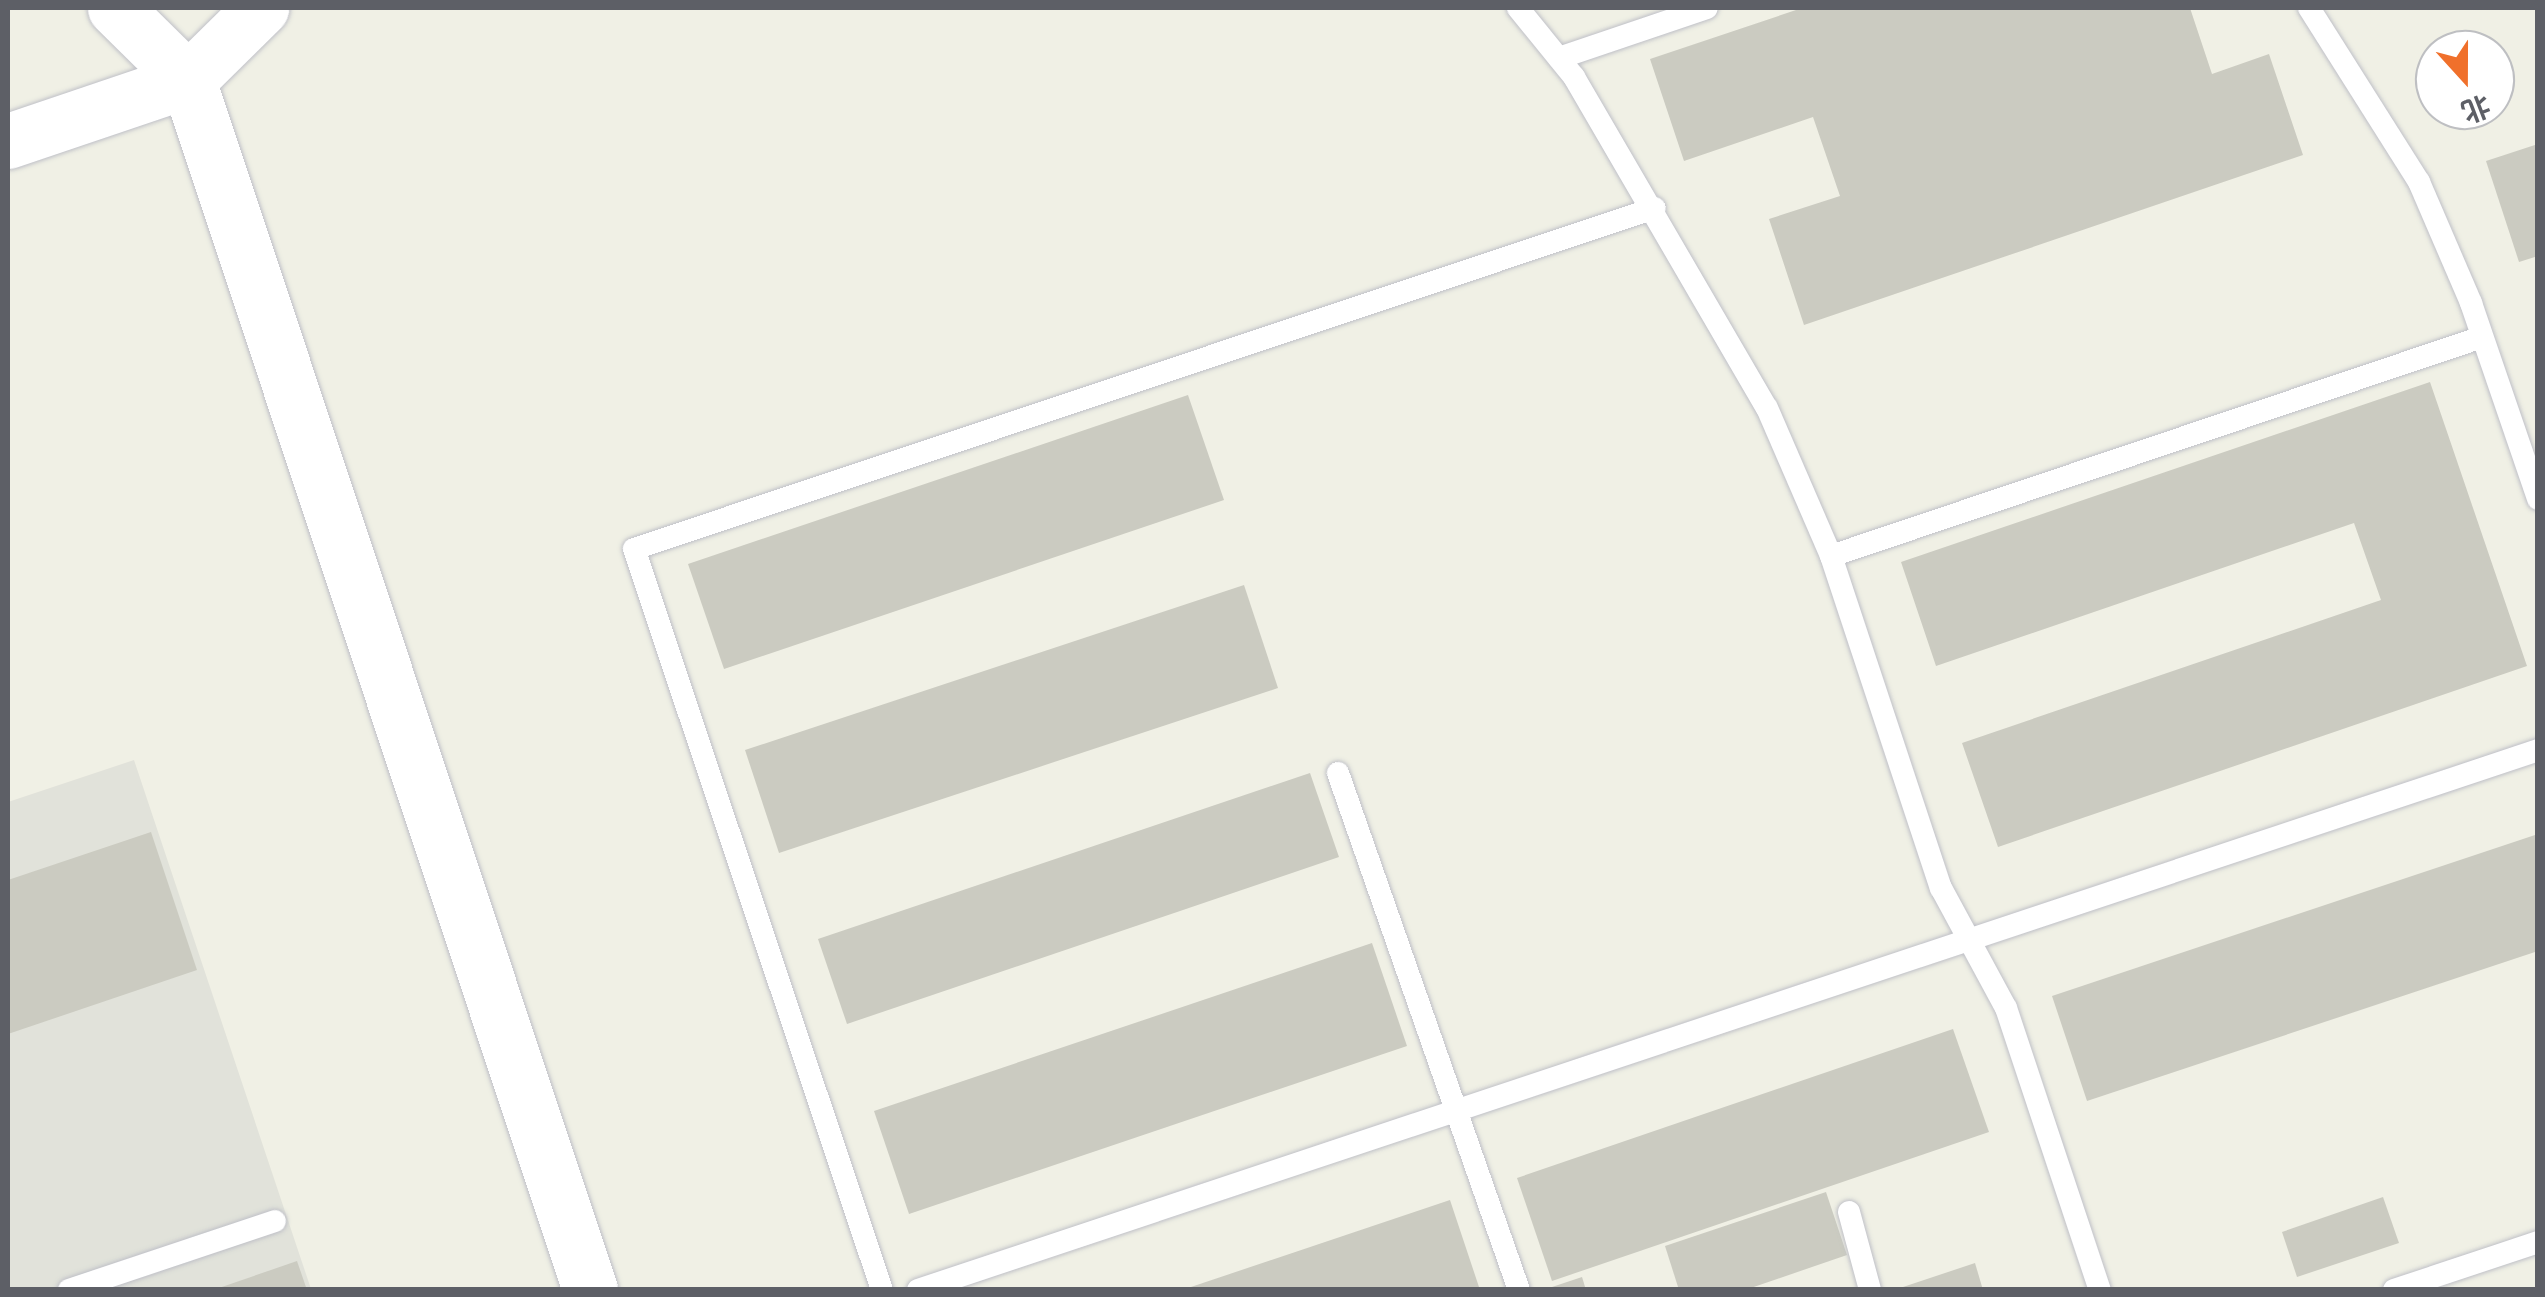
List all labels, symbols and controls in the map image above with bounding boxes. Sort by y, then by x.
north arrow [2415,30,2515,130]
text: 北 [2456,84,2495,128]

